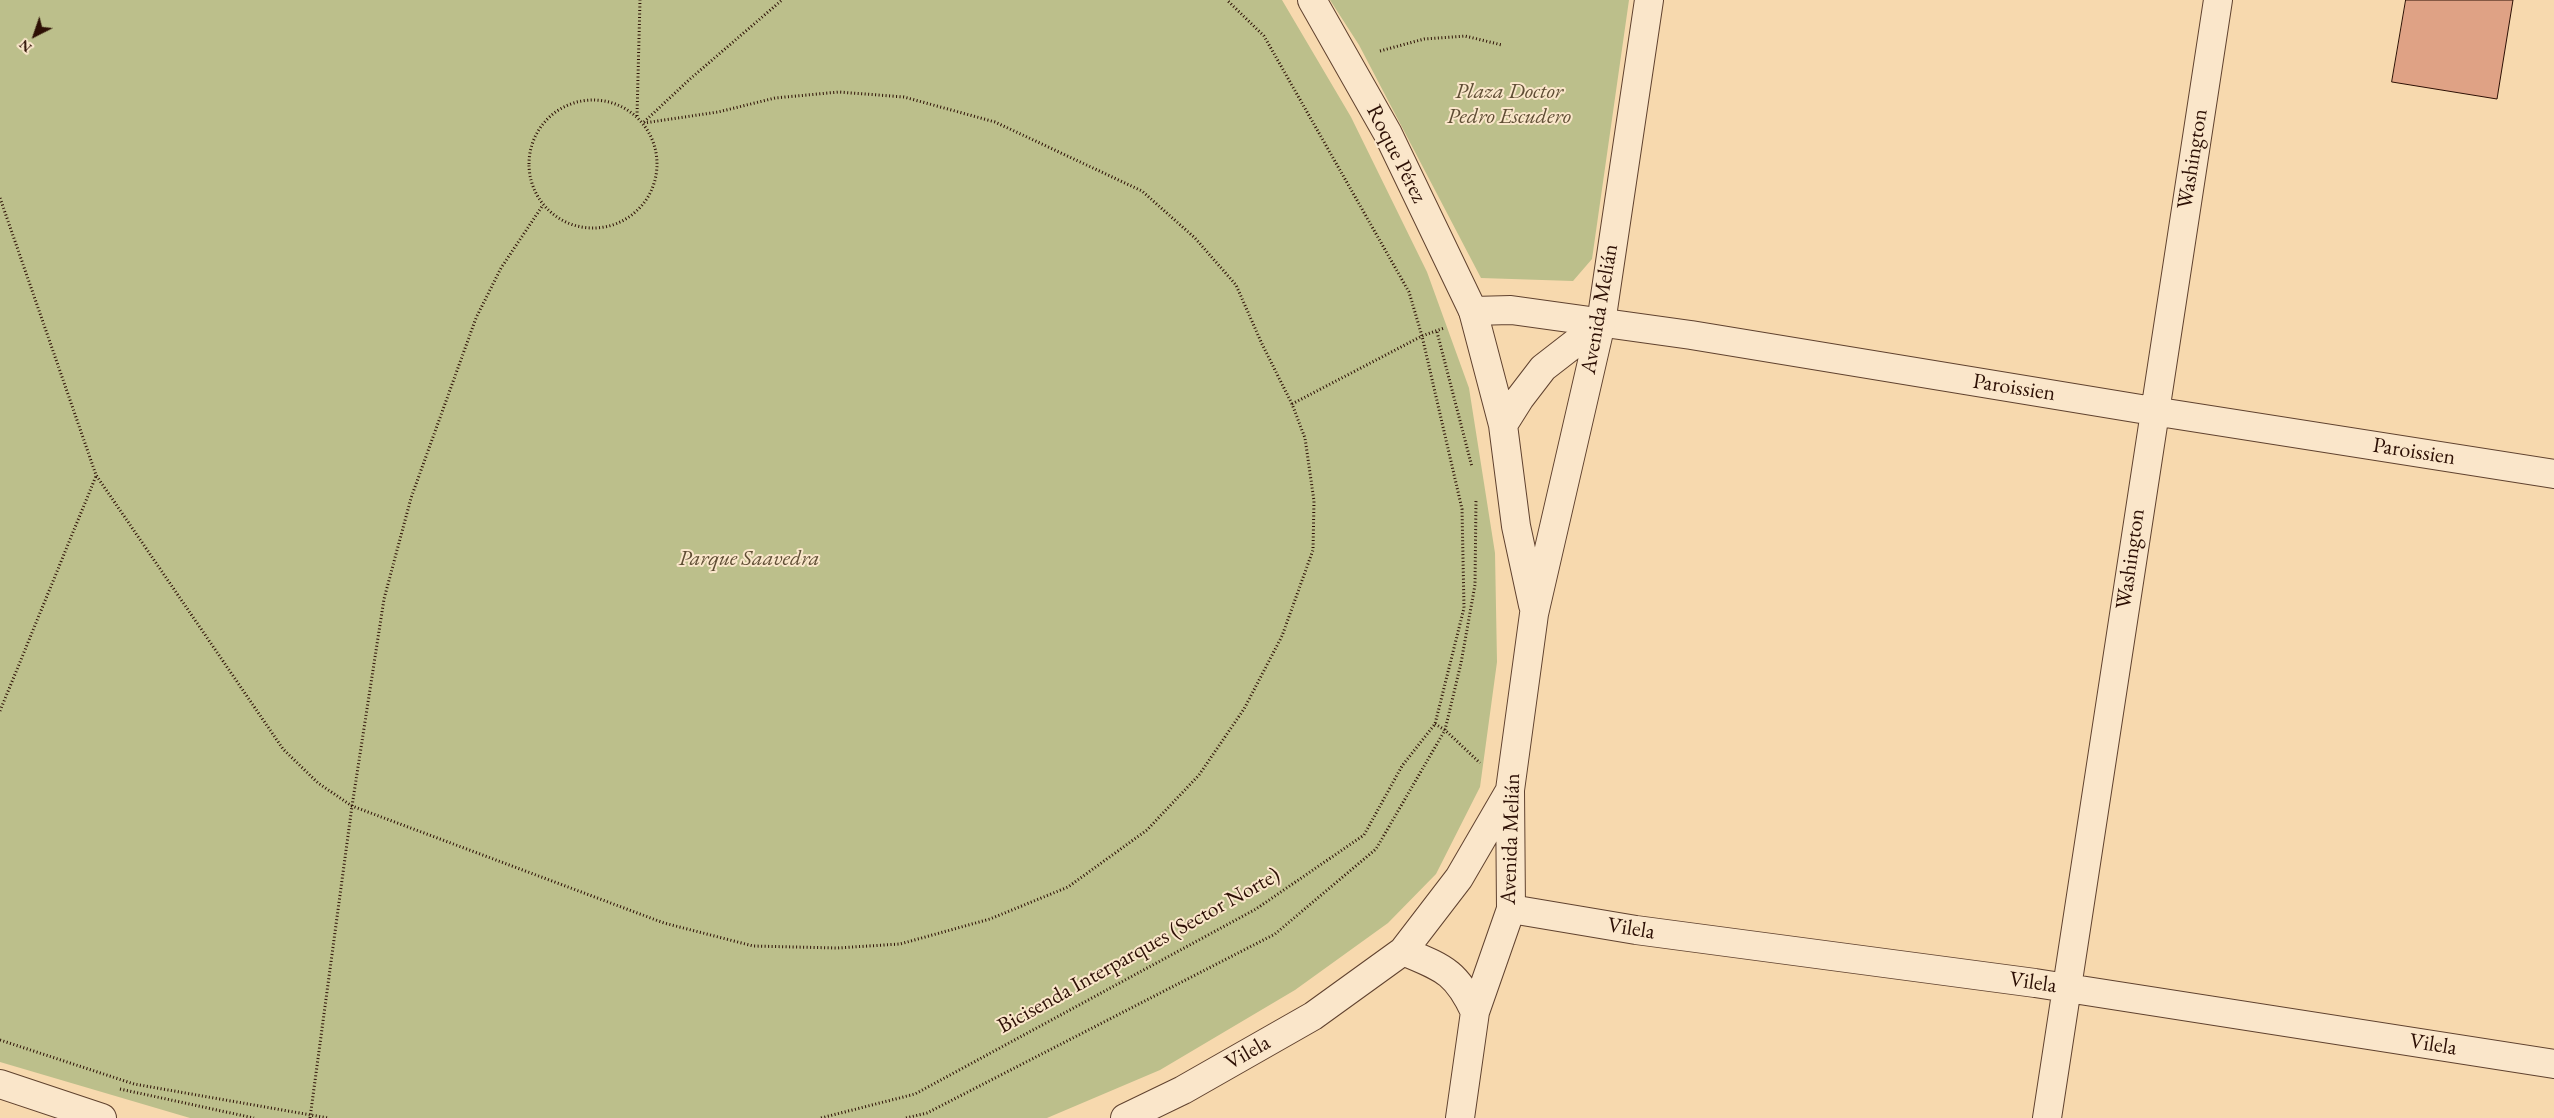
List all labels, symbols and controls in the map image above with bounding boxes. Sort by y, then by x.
north arrow [10,10,60,60]
text: N [15,36,35,57]
park label: Plaza Doctor Pedro Escudero [1447,79,1571,130]
street label: Roque Pérez [1360,101,1432,207]
street label: Washington [2172,107,2214,211]
street label: Avenida Melián [1576,242,1624,376]
street label: Paroissien [1971,368,2057,408]
street label: Paroissien [2371,432,2457,472]
street label: Washington [2111,507,2151,611]
park label: Parque Saavedra [678,546,820,572]
street label: Avenida Melián [1496,773,1526,905]
street label: Bicisenda Interparques (Sector Norte) [993,862,1285,1040]
street label: Vilela [1605,912,1657,946]
street label: Vilela [2008,967,2058,999]
street label: Vilela [2407,1028,2459,1062]
street label: Vilela [1221,1030,1275,1076]

